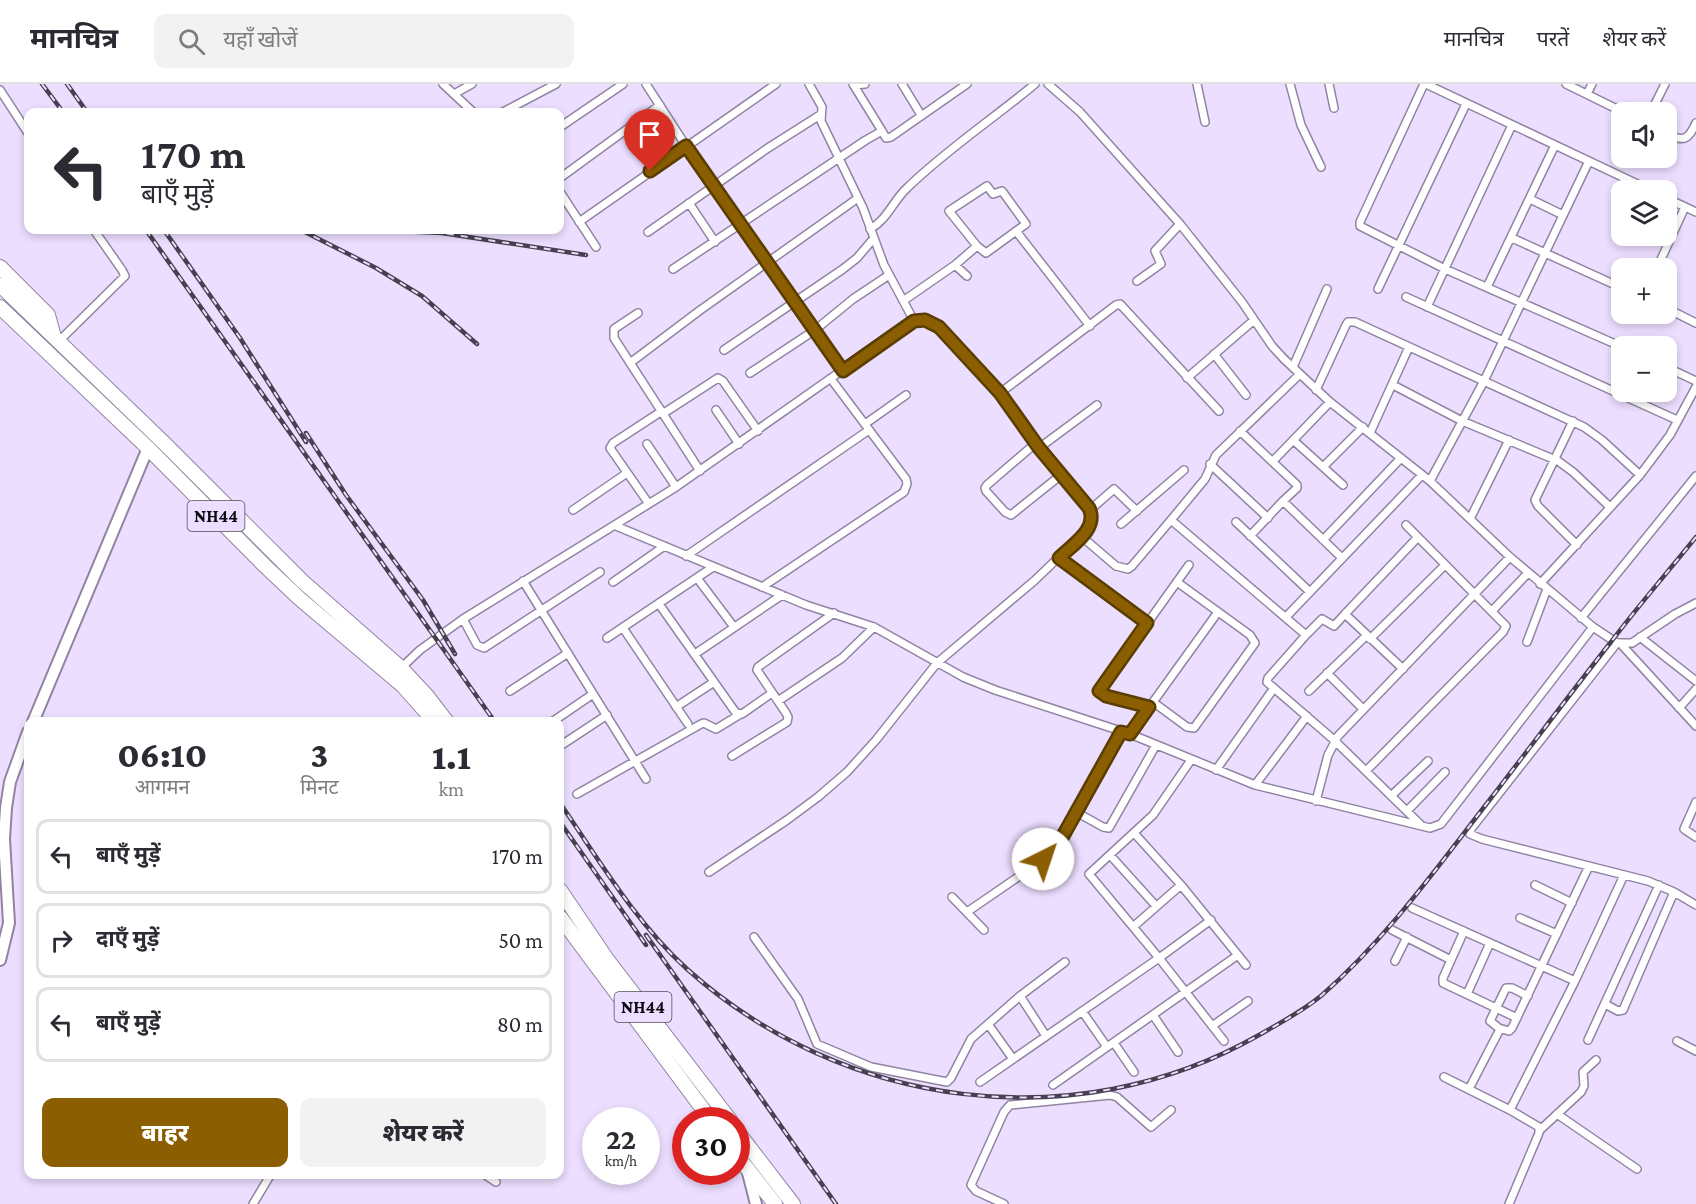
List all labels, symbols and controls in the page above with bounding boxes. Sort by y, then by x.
search box [154,14,574,68]
text: मानचित्र [30,23,118,54]
icon: search [175,25,208,58]
text: यहाँ खोजें [223,27,298,52]
text: मानचित्र [1444,27,1504,51]
text: परतें [1537,27,1569,51]
text: शेयर करें [1602,27,1666,51]
map controls [1611,102,1677,402]
button: sound [1611,102,1677,168]
pin [624,109,675,171]
icon: arrive [633,118,666,151]
text: 170 m [141,130,246,177]
icon: left [42,132,120,210]
text: बाएँ मुड़ें [141,179,214,209]
button: layers [1611,180,1677,246]
button: + [1611,258,1677,324]
button: − [1611,336,1677,402]
road number: NH44 [188,501,244,531]
text: 06:10 [117,735,207,775]
text: 3 [311,735,328,775]
text: 1.1 [432,737,471,777]
text: आगमन [135,776,190,798]
text: मिनट [300,776,339,798]
text: km [439,778,464,800]
position arrow [1011,827,1075,891]
icon: left [45,840,78,873]
text: बाएँ मुड़ें [96,842,161,867]
text: 170 m [492,844,543,869]
icon: right [45,924,78,957]
text: दाएँ मुड़ें [96,926,159,951]
text: 50 m [498,928,543,953]
road number: NH44 [614,992,672,1022]
icon: left [45,1008,78,1041]
text: बाएँ मुड़ें [96,1010,161,1035]
text: 80 m [497,1012,543,1037]
button: बाहर [42,1098,288,1167]
button: शेयर करें [300,1098,546,1167]
speed limit sign: 30 [672,1107,750,1185]
text: 22 [606,1122,636,1155]
text: km/h [605,1153,637,1169]

